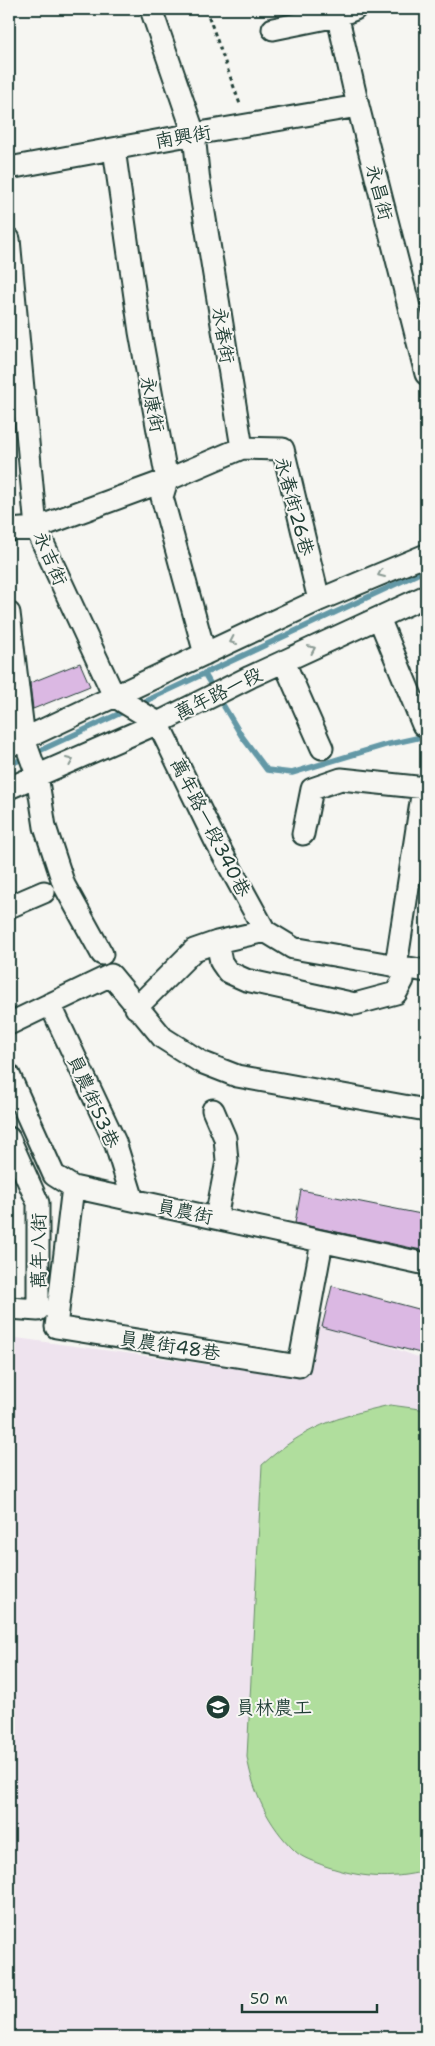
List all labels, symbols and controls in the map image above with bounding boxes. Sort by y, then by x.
street label: 南興街 [153,119,213,154]
street label: 永昌街 [360,161,399,223]
street label: 永春街 [207,305,240,365]
street label: 永康街 [135,374,170,434]
street label: 永春街26巷 [269,454,320,559]
street label: 永吉街 [28,527,73,589]
one-way arrow [377,567,386,578]
one-way arrow [229,634,238,645]
one-way arrow [307,644,316,655]
street label: 萬年路一段 [170,661,266,726]
street label: 萬年路一段340巷 [165,753,256,901]
one-way arrow [65,757,73,767]
street label: 員農街53巷 [62,1050,125,1152]
street label: 員農街 [154,1193,215,1230]
street label: 萬年八街 [26,1213,51,1289]
street label: 員農街48巷 [118,1325,222,1366]
school or university icon: 員林農工 [205,1694,231,1720]
place label: 員林農工 [236,1695,312,1720]
scale bar [242,1981,378,2013]
text: 50 m [250,1989,288,2009]

